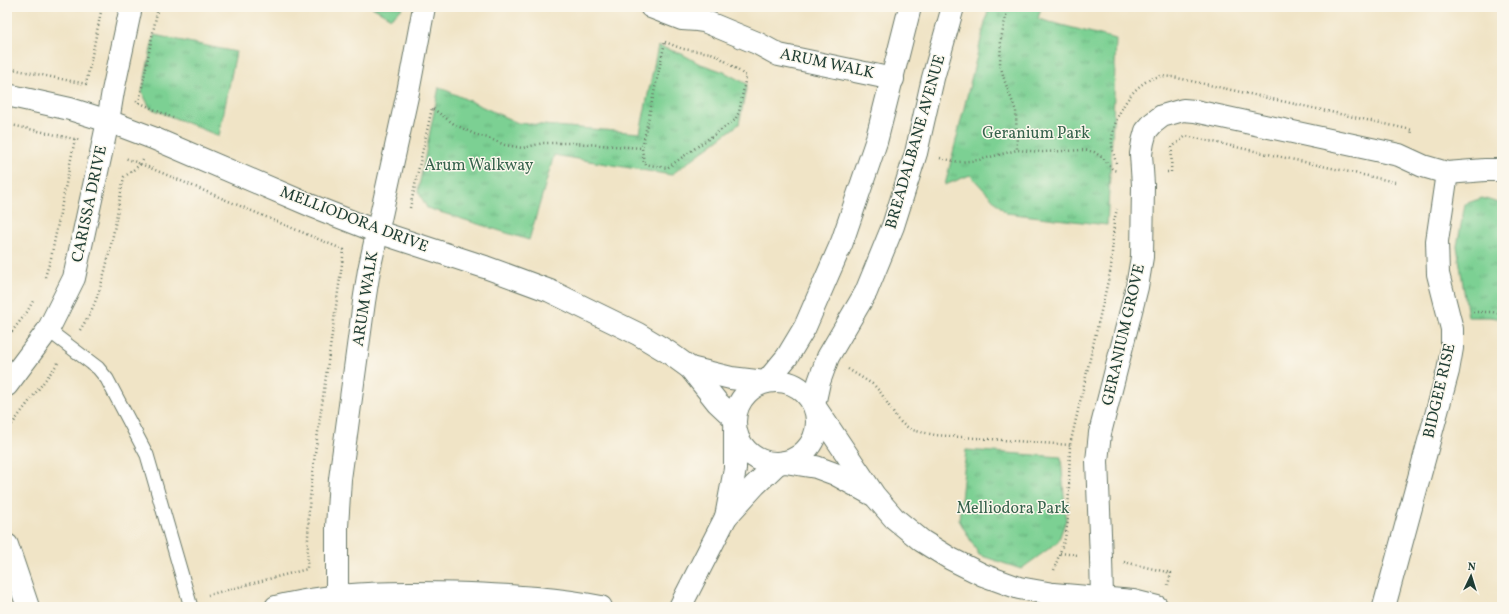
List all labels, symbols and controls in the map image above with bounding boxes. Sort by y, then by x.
street label: ARUM WALK [778,43,876,85]
street label: BREADALBANE AVENUE [881,52,951,232]
park label: Geranium Park [982,123,1090,145]
street label: CARISSA DRIVE [67,144,113,264]
park label: Arum Walkway [425,155,534,177]
street label: MELLIODORA DRIVE [277,182,431,258]
street label: ARUM WALK [348,250,384,348]
street label: GERANIUM GROVE [1097,262,1151,408]
street label: BIDGEE RISE [1418,342,1462,440]
park label: Melliodora Park [956,498,1070,520]
north arrow [1451,556,1491,596]
text: N [1467,560,1476,575]

